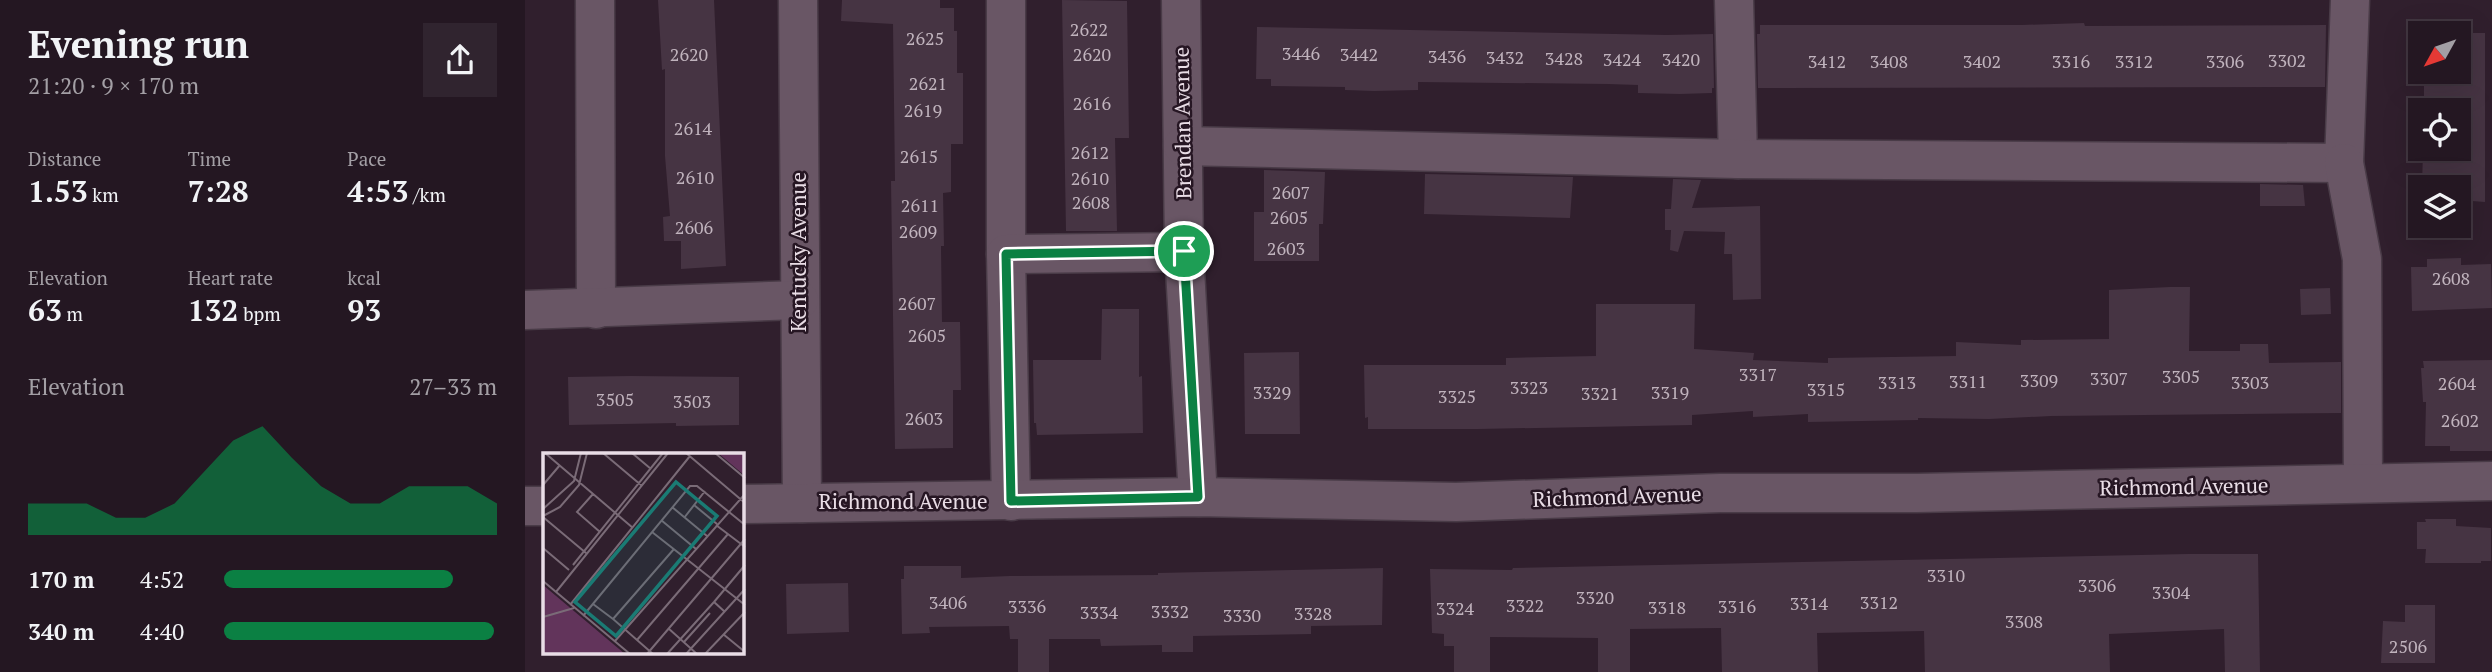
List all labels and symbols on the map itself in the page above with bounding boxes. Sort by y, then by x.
house number: 2622 [1070,17,1108,41]
north arrow [2408,21,2471,84]
house number: 2625 [906,26,944,50]
house number: 3446 [1282,41,1321,65]
house number: 2620 [670,42,708,66]
house number: 2620 [1073,42,1111,66]
house number: 3442 [1340,42,1378,66]
house number: 3436 [1428,44,1467,68]
house number: 3432 [1486,45,1524,69]
house number: 3428 [1545,46,1583,70]
street label: Brendan Avenue [1167,47,1197,199]
house number: 3424 [1603,47,1642,71]
house number: 3420 [1662,47,1700,71]
house number: 3302 [2268,48,2306,72]
house number: 3412 [1808,49,1846,73]
house number: 3408 [1870,49,1908,73]
house number: 3402 [1963,49,2001,73]
house number: 3316 [2052,49,2091,73]
house number: 3312 [2115,49,2153,73]
house number: 3306 [2206,49,2245,73]
house number: 2621 [909,71,947,95]
house number: 2616 [1073,91,1112,115]
house number: 2619 [904,98,942,122]
house number: 2614 [674,116,713,140]
house number: 2612 [1071,140,1109,164]
house number: 2615 [900,144,938,168]
house number: 2610 [676,165,714,189]
house number: 2610 [1071,166,1109,190]
street label: Kentucky Avenue [784,172,812,332]
house number: 2607 [1272,180,1310,204]
house number: 2608 [1072,190,1110,214]
house number: 2611 [901,193,939,217]
house number: 2605 [1270,205,1308,229]
house number: 2606 [675,215,714,239]
house number: 2609 [899,219,937,243]
pin [1154,221,1214,281]
house number: 2603 [1267,236,1305,260]
house number: 2608 [2432,266,2470,290]
house number: 2607 [898,291,936,315]
house number: 2605 [908,323,946,347]
house number: 3317 [1739,362,1777,386]
house number: 3305 [2162,364,2200,388]
house number: 3307 [2090,366,2128,390]
house number: 3309 [2020,368,2058,392]
house number: 3311 [1949,369,1987,393]
house number: 3313 [1878,370,1916,394]
house number: 3303 [2231,370,2269,394]
house number: 2604 [2438,371,2477,395]
house number: 3323 [1510,375,1548,399]
house number: 3315 [1807,377,1845,401]
house number: 3329 [1253,380,1291,404]
house number: 3319 [1651,380,1689,404]
house number: 3321 [1581,381,1619,405]
house number: 3325 [1438,384,1476,408]
house number: 3505 [596,387,634,411]
house number: 3503 [673,389,711,413]
house number: 2603 [905,406,943,430]
house number: 2602 [2441,408,2479,432]
inset map [543,453,744,654]
street label: Richmond Avenue [2099,471,2269,501]
street label: Richmond Avenue [1532,479,1702,513]
street label: Richmond Avenue [818,487,988,515]
house number: 3310 [1927,563,1965,587]
house number: 3306 [2078,573,2117,597]
house number: 3304 [2152,580,2191,604]
house number: 3320 [1576,585,1614,609]
house number: 3406 [929,590,968,614]
house number: 3312 [1860,590,1898,614]
house number: 3314 [1790,591,1829,615]
house number: 3322 [1506,593,1544,617]
house number: 3336 [1008,594,1047,618]
house number: 3316 [1718,594,1757,618]
house number: 3318 [1648,595,1686,619]
house number: 3324 [1436,596,1475,620]
house number: 3332 [1151,599,1189,623]
house number: 3334 [1080,600,1119,624]
house number: 3328 [1294,601,1332,625]
house number: 3330 [1223,603,1261,627]
house number: 3308 [2005,609,2043,633]
house number: 2506 [2389,634,2428,658]

